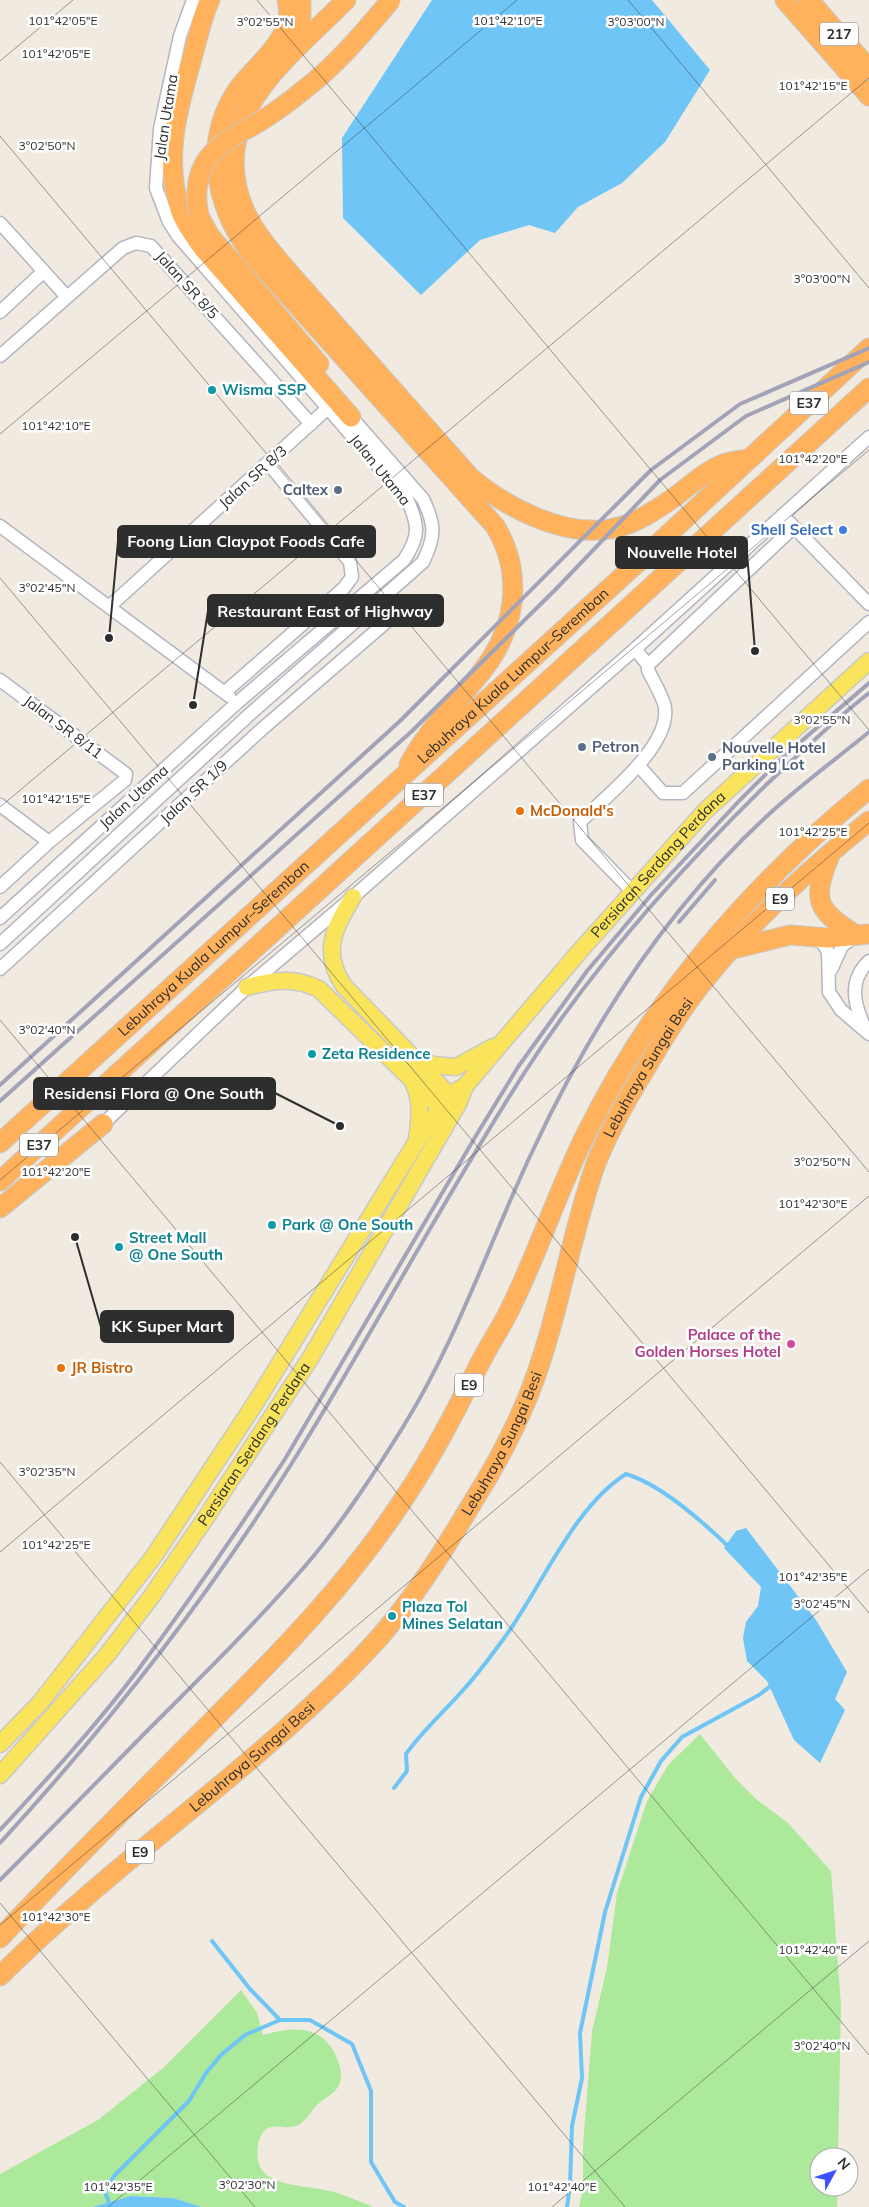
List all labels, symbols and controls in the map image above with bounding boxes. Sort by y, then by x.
text: 101°42'05"E [28,13,98,28]
text: 101°42'10"E [473,13,543,28]
text: 3°02'55"N [237,14,293,29]
text: 3°03'00"N [608,14,664,29]
road number: 217 [820,22,858,46]
text: 101°42'05"E [21,46,91,61]
street label: Jalan Utama [149,73,182,161]
text: 101°42'15"E [778,78,848,93]
text: 3°02'50"N [19,138,75,153]
street label: Jalan SR 8/5 [152,247,223,323]
text: 3°03'00"N [794,271,850,286]
place label: Wisma SSP [222,380,306,399]
marker: Wisma SSP [206,384,218,396]
road number: E37 [790,392,828,414]
text: 101°42'10"E [21,418,91,433]
street label: Jalan Utama [346,430,415,509]
street label: Jalan SR 8/3 [215,441,291,512]
text: 101°42'20"E [778,451,848,466]
place label: Caltex [283,480,329,499]
marker: Caltex [332,484,344,496]
place label: Shell Select [751,520,833,539]
marker: Shell Select [837,524,849,536]
callout: Foong Lian Claypot Foods Cafe [118,526,375,557]
text: Foong Lian Claypot Foods Cafe [127,531,365,551]
callout: Nouvelle Hotel [616,537,747,568]
text: Nouvelle Hotel [627,542,737,562]
text: 3°02'45"N [19,580,75,595]
street label: Lebuhraya Kuala Lumpur–Seremban [413,583,613,767]
callout: Restaurant East of Highway [208,595,443,626]
text: Restaurant East of Highway [217,601,433,621]
street label: Jalan SR 8/11 [20,691,107,763]
text: 3°02'55"N [794,712,850,727]
place label: Petron [592,737,639,756]
place label: Nouvelle Hotel Parking Lot [722,738,826,774]
marker: Petron [576,741,588,753]
marker: Nouvelle Hotel Parking Lot [706,751,718,763]
street label: Jalan SR 1/9 [156,756,231,828]
street label: Jalan Utama [95,761,172,833]
road number: E37 [405,784,443,806]
street label: Persiaran Serdang Perdana [586,787,729,941]
text: 101°42'15"E [21,791,91,806]
place label: McDonald's [530,801,614,820]
marker: McDonald's [514,805,526,817]
text: 101°42'25"E [778,824,848,839]
street label: Lebuhraya Kuala Lumpur–Seremban [114,856,313,1040]
road number: E9 [766,888,794,911]
street label: Lebuhraya Sungai Besi [599,994,697,1140]
text: 3°02'40"N [19,1022,75,1037]
place label: Zeta Residence [322,1044,430,1063]
marker: Zeta Residence [306,1048,318,1060]
callout: Residensi Flora @ One South [34,1078,275,1109]
text: Residensi Flora @ One South [44,1083,264,1103]
road number: E37 [20,1134,58,1156]
text: 3°02'50"N [794,1154,850,1169]
text: 101°42'20"E [21,1164,91,1179]
text: 101°42'30"E [778,1196,848,1211]
place label: Park @ One South [282,1215,413,1234]
marker: Park @ One South [266,1219,278,1231]
place label: Street Mall @ One South [129,1228,223,1264]
marker: Street Mall @ One South [113,1241,125,1253]
callout: KK Super Mart [101,1311,233,1342]
text: KK Super Mart [111,1316,223,1336]
place label: Palace of the Golden Horses Hotel [635,1325,781,1361]
marker: Palace of the Golden Horses Hotel [785,1338,797,1350]
place label: JR Bistro [71,1358,133,1377]
street label: Persiaran Serdang Perdana [193,1358,314,1529]
marker: JR Bistro [55,1362,67,1374]
street label: Lebuhraya Sungai Besi [457,1369,546,1519]
road number: E9 [455,1374,483,1396]
text: 3°02'35"N [19,1464,75,1479]
text: 101°42'25"E [21,1537,91,1552]
text: 101°42'35"E [778,1569,848,1584]
text: 3°02'45"N [794,1596,850,1611]
place label: Plaza Tol Mines Selatan [402,1597,503,1633]
marker: Plaza Tol Mines Selatan [386,1610,398,1622]
street label: Lebuhraya Sungai Besi [185,1698,319,1816]
road number: E9 [126,1840,154,1864]
text: 101°42'30"E [21,1909,91,1924]
text: 101°42'40"E [778,1942,848,1957]
text: 3°02'40"N [794,2038,850,2053]
north arrow [809,2147,859,2197]
text: N [834,2154,854,2173]
text: 3°02'30"N [219,2177,275,2192]
text: 101°42'35"E [83,2179,153,2194]
text: 101°42'40"E [527,2179,597,2194]

